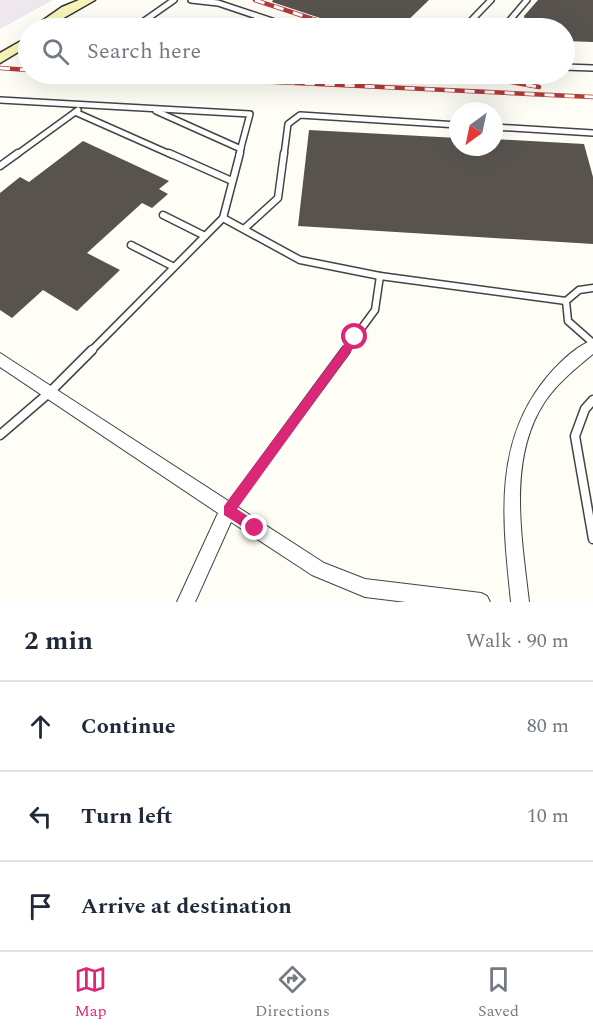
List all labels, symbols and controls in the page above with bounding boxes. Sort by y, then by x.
search box [18,18,575,84]
icon: search [39,35,72,68]
text: Search here [87,35,201,68]
north arrow [449,102,503,156]
route start [341,323,367,349]
route end [241,514,267,540]
text: 2 min [24,621,93,661]
text: Walk · 90 m [466,626,569,656]
icon: ahead [24,710,57,743]
text: Continue [81,710,176,743]
text: 80 m [527,711,569,741]
icon: left [24,800,57,833]
text: Turn left [81,800,173,833]
text: 10 m [527,801,569,831]
icon: arrive [24,890,57,923]
text: Arrive at destination [81,890,292,923]
tab: Map [74,963,107,1023]
tab: Directions [255,963,330,1023]
tab: Saved [478,963,519,1023]

